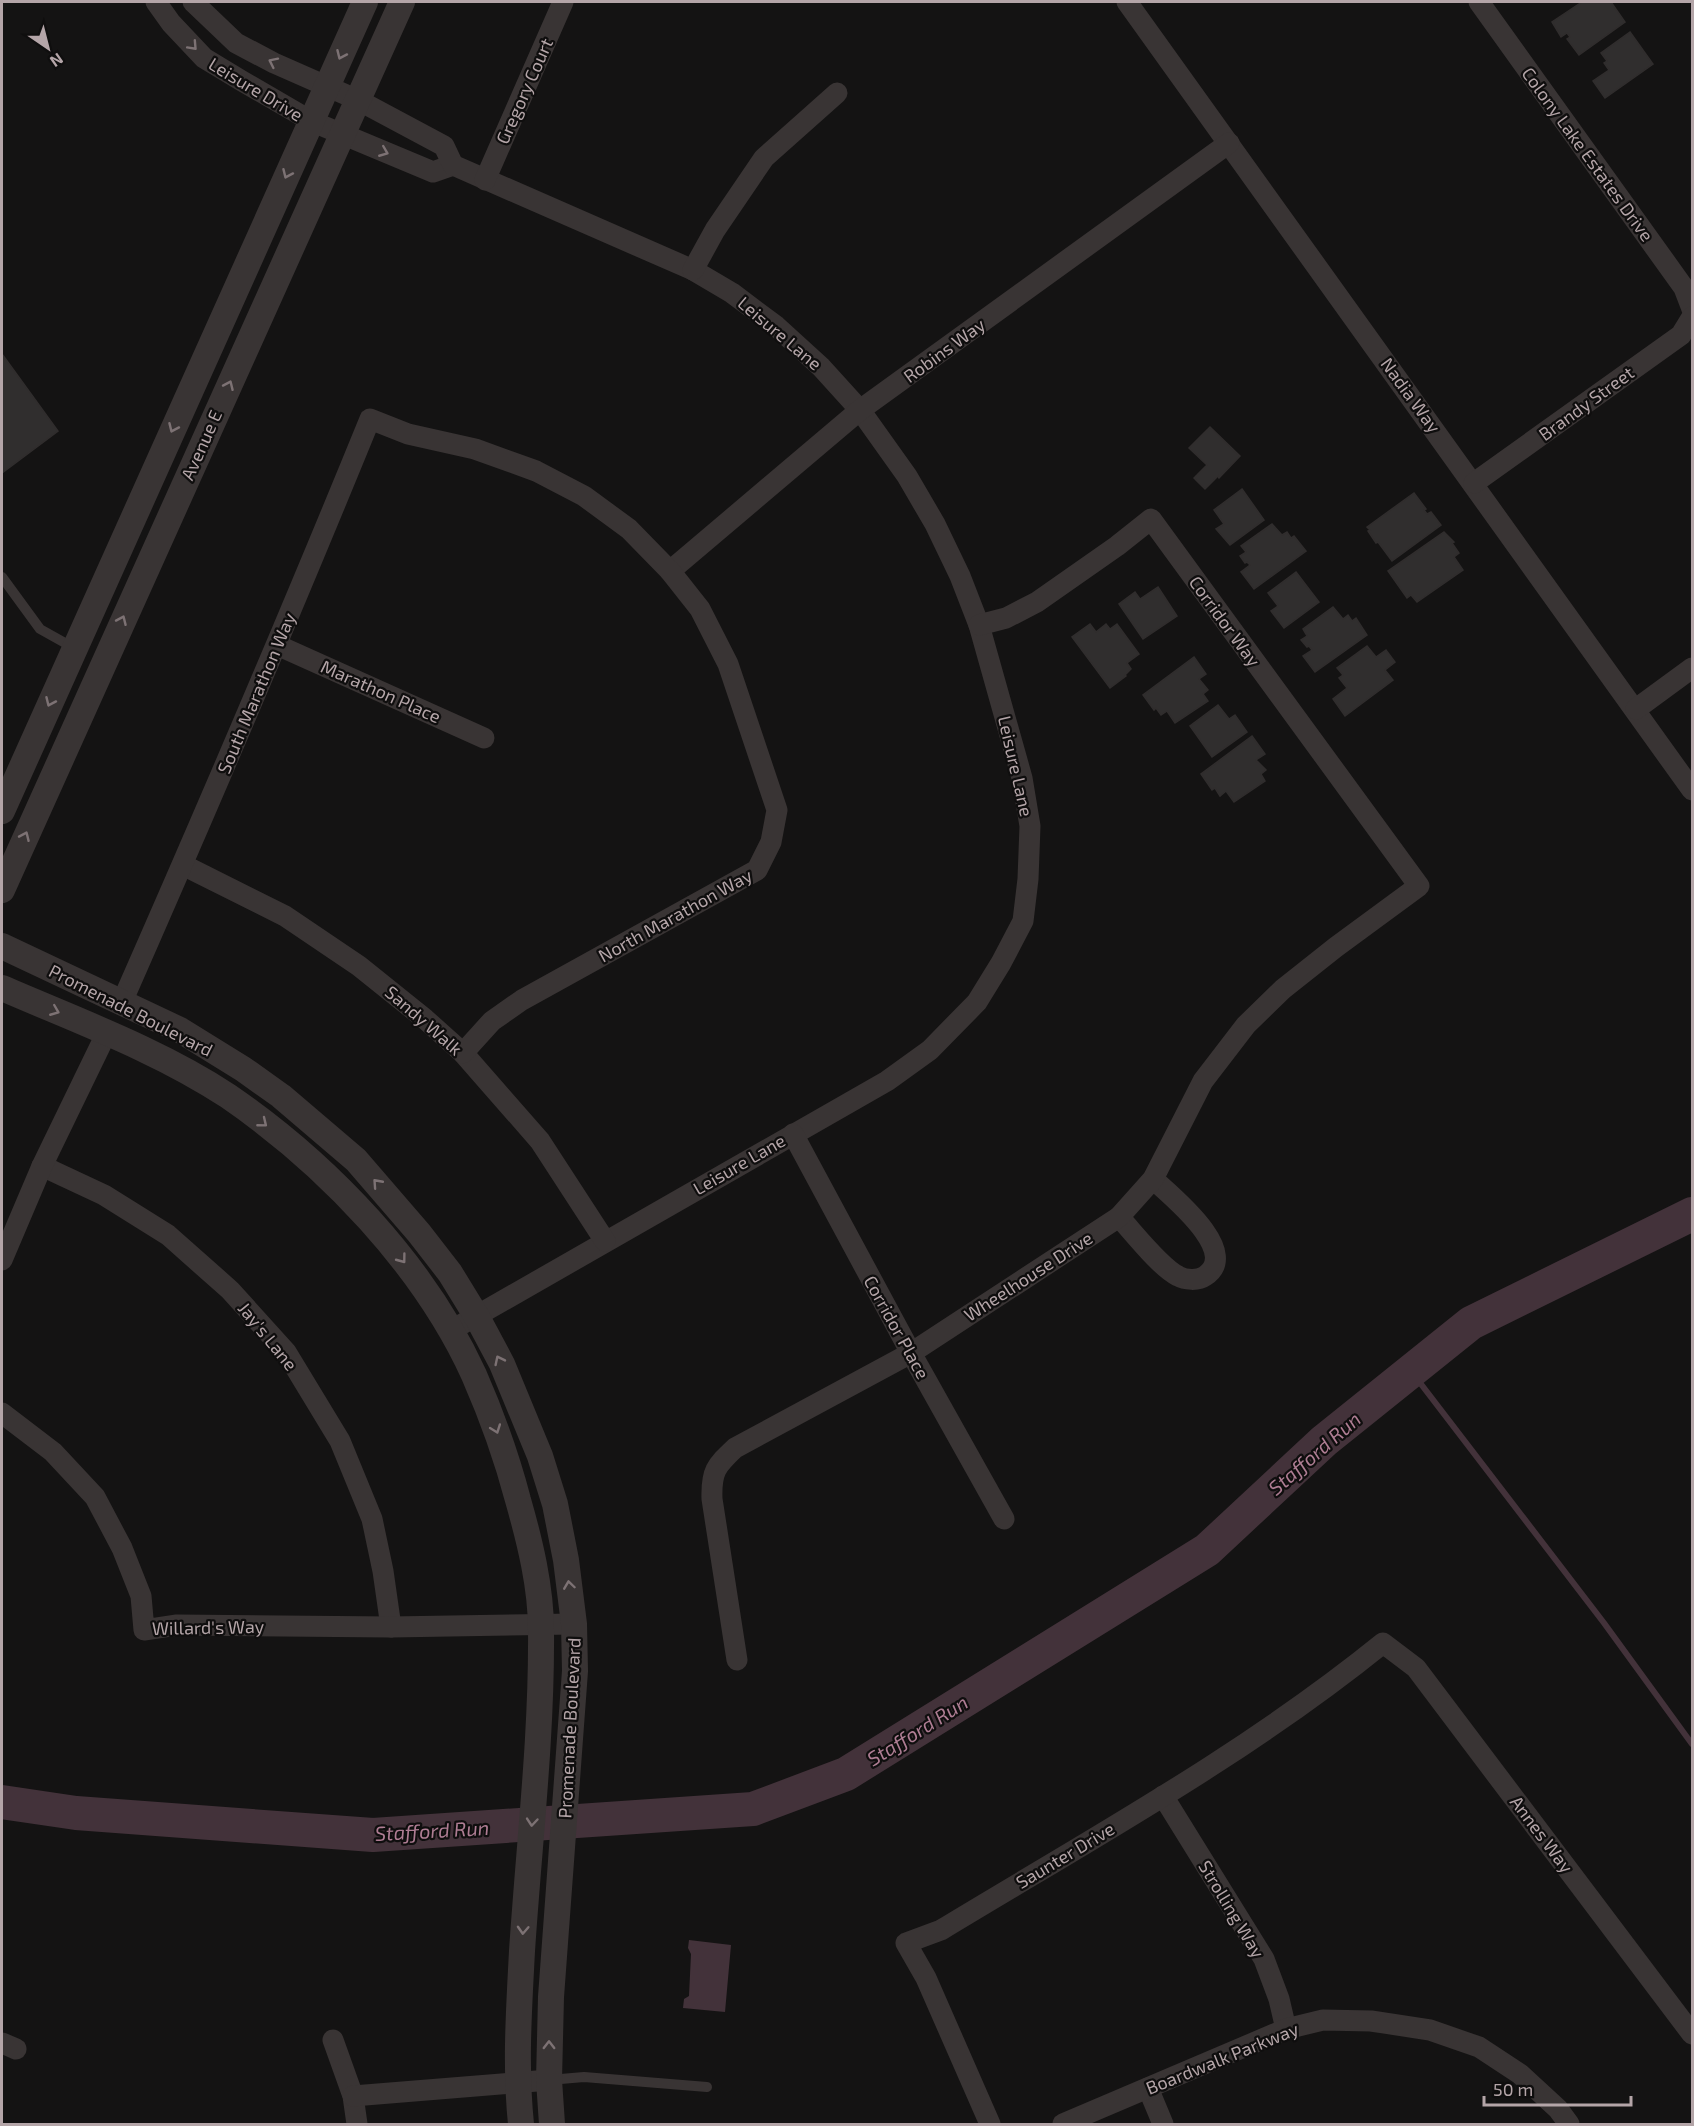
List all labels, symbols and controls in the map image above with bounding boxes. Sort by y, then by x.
north arrow [18,18,78,78]
street label: Gregory Court [491,35,557,147]
one-way arrow [186,40,197,50]
one-way arrow [336,48,348,59]
text: N [47,50,67,72]
street label: Leisure Drive [205,52,307,126]
one-way arrow [269,58,280,70]
street label: Colony Lake Estates Drive [1517,63,1659,245]
one-way arrow [378,145,389,157]
one-way arrow [282,168,294,179]
street label: Leisure Lane [734,292,826,374]
street label: Robins Way [899,313,990,387]
street label: Nadia Way [1376,353,1446,437]
street label: Brandy Street [1534,361,1638,445]
one-way arrow [221,380,233,391]
street label: Avenue E [176,407,226,483]
one-way arrow [168,422,180,433]
street label: Corridor Way [1185,571,1266,671]
street label: South Marathon Way [212,609,300,777]
one-way arrow [115,615,127,626]
street label: Marathon Place [318,655,444,727]
one-way arrow [45,695,57,706]
street label: Leisure Lane [994,714,1038,818]
one-way arrow [18,832,30,843]
street label: North Marathon Way [594,863,756,966]
street label: Promenade Boulevard [45,959,217,1061]
street label: Sandy Walk [381,981,467,1059]
one-way arrow [49,1004,60,1016]
one-way arrow [257,1115,268,1126]
street label: Leisure Lane [689,1129,789,1199]
one-way arrow [373,1180,384,1190]
street label: Wheelhouse Drive [960,1226,1096,1326]
one-way arrow [394,1253,405,1264]
street label: Corridor Place [860,1271,934,1383]
street label: Jay's Lane [234,1297,302,1375]
one-way arrow [495,1356,506,1367]
water label: Stafford Run [1263,1406,1365,1500]
one-way arrow [488,1423,501,1434]
one-way arrow [564,1581,576,1590]
street label: Willard's Way [152,1615,265,1639]
street label: Promenade Boulevard [553,1637,585,1819]
water label: Stafford Run [862,1689,972,1771]
street label: Annes Way [1506,1791,1578,1877]
water label: Stafford Run [374,1815,490,1845]
one-way arrow [526,1817,539,1826]
street label: Saunter Drive [1012,1817,1118,1893]
street label: Strolling Way [1194,1856,1270,1962]
one-way arrow [517,1926,530,1935]
street label: Boardwalk Parkway [1142,2017,1302,2099]
one-way arrow [543,2041,555,2050]
scale bar [1484,2069,1631,2107]
text: 50 m [1493,2078,1533,2100]

